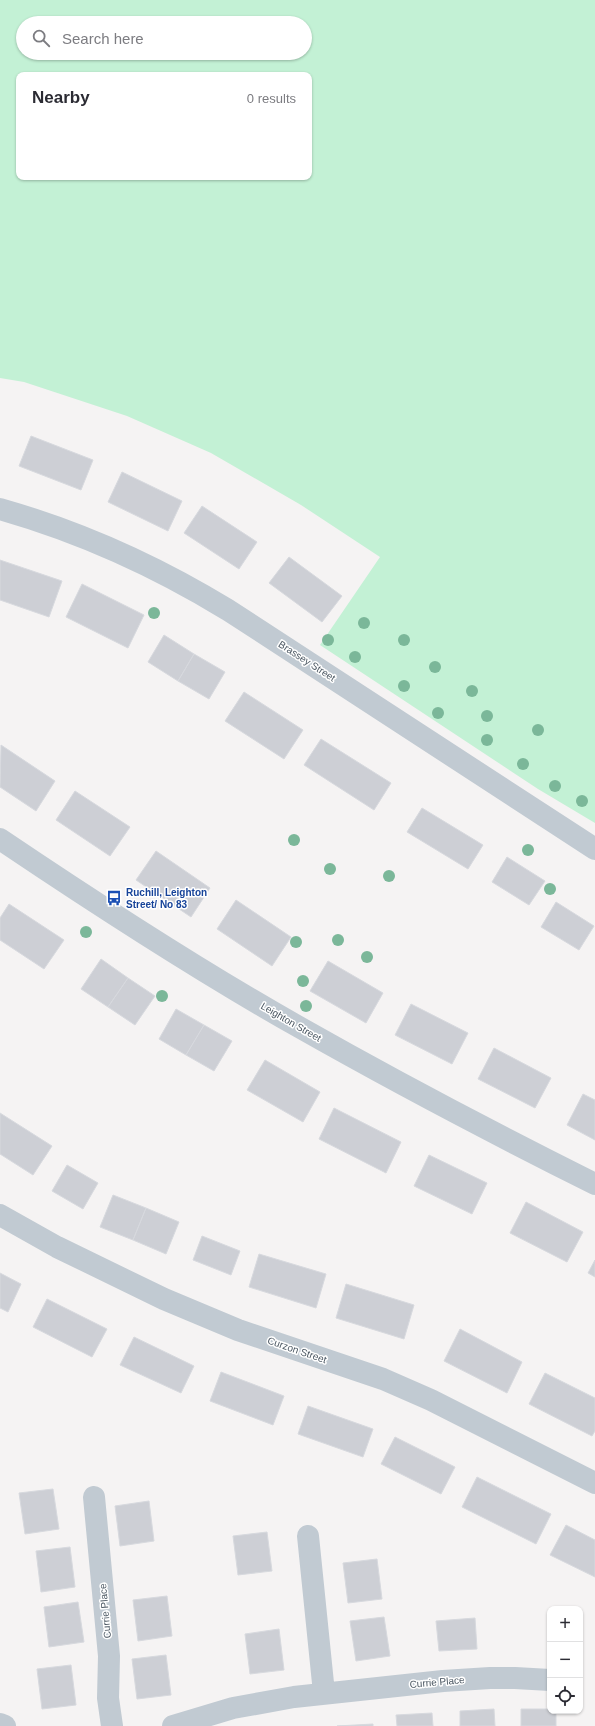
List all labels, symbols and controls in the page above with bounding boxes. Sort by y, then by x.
search box [16,16,312,60]
icon: search [30,27,52,49]
text: Search here [62,30,144,47]
text: Nearby [32,88,90,107]
text: 0 results [247,91,296,106]
street label: Brassey Street [276,639,338,684]
place label: Ruchill, Leighton Street/ No 83 [126,887,207,910]
bus stop icon: Ruchill, Leighton Street/ No 83 [105,889,123,907]
street label: Leighton Street [259,1000,323,1044]
street label: Curzon Street [266,1335,328,1365]
street label: Currie Place [97,1583,113,1639]
map controls [547,1606,583,1714]
button: + [547,1606,583,1642]
button: − [547,1642,583,1678]
street label: Currie Place [409,1674,465,1690]
button: locate [547,1678,583,1714]

